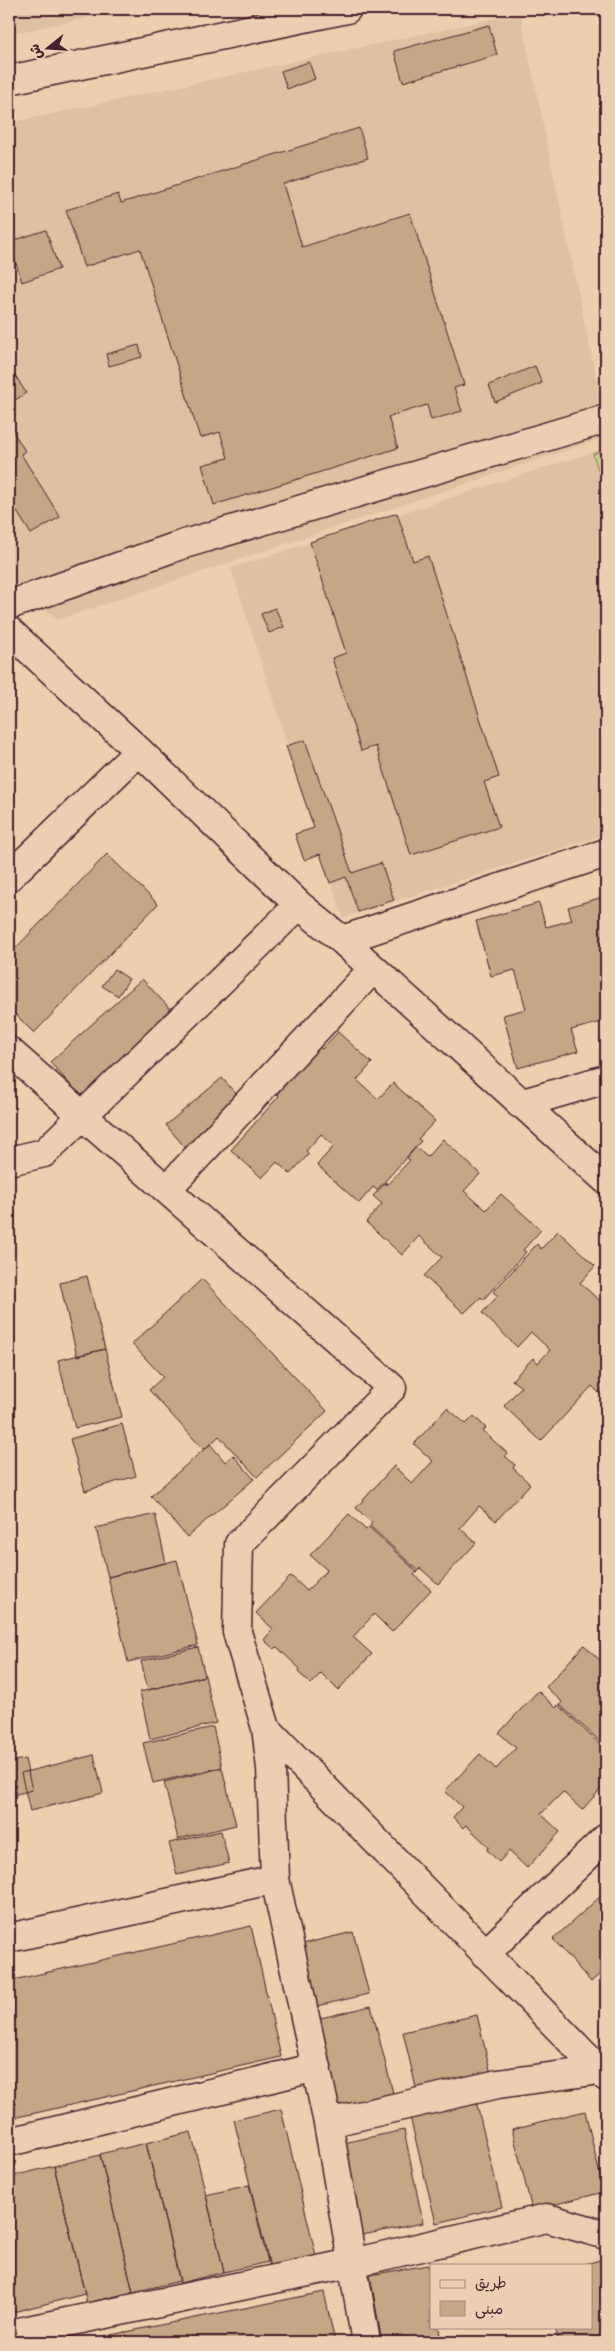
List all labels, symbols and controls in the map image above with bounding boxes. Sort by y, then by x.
north arrow [22,22,72,72]
text: ش [25,41,48,62]
legend [430,2264,592,2328]
text: طريق [475,2273,507,2294]
text: مبنى [475,2299,503,2320]

